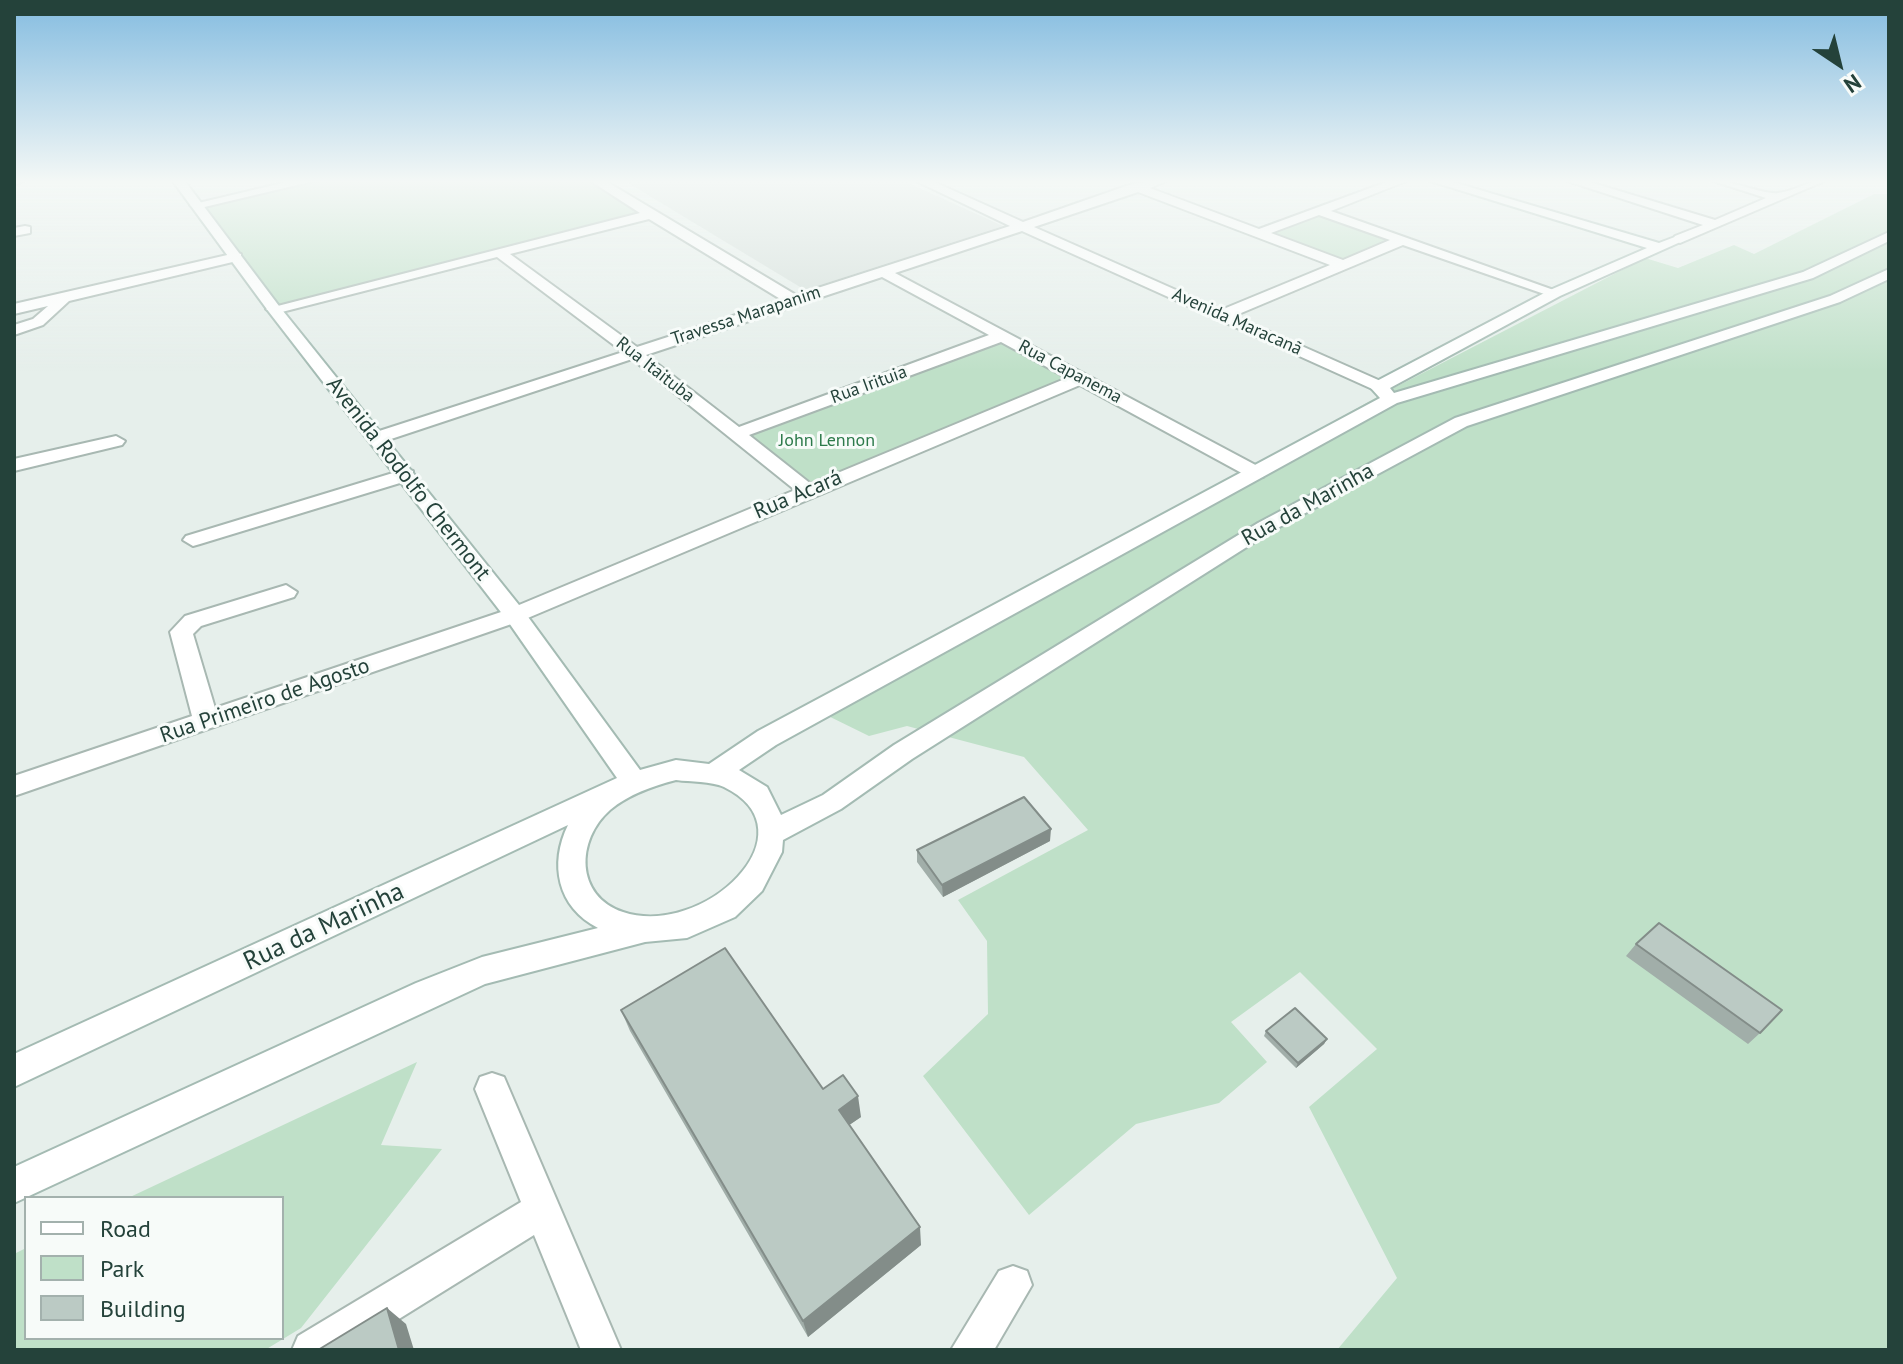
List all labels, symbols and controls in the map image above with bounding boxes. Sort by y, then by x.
north arrow [1799,24,1879,104]
text: N [1839,68,1867,99]
street label: Travessa Marapanim [669,282,823,350]
street label: Avenida Maracanã [1169,284,1305,360]
street label: Rua Itaituba [612,333,698,407]
street label: Rua Capanema [1015,336,1125,408]
street label: Rua Irituia [828,361,910,409]
street label: Avenida Rodolfo Chermont [320,372,496,586]
park label: John Lennon [779,430,875,452]
street label: Rua da Marinha [1237,458,1379,552]
street label: Rua Acará [750,465,846,525]
street label: Rua Primeiro de Agosto [157,653,373,749]
street label: Rua da Marinha [239,876,409,978]
legend [24,1196,284,1340]
text: Road [100,1213,151,1244]
text: Park [100,1253,144,1284]
text: Building [100,1293,186,1324]

